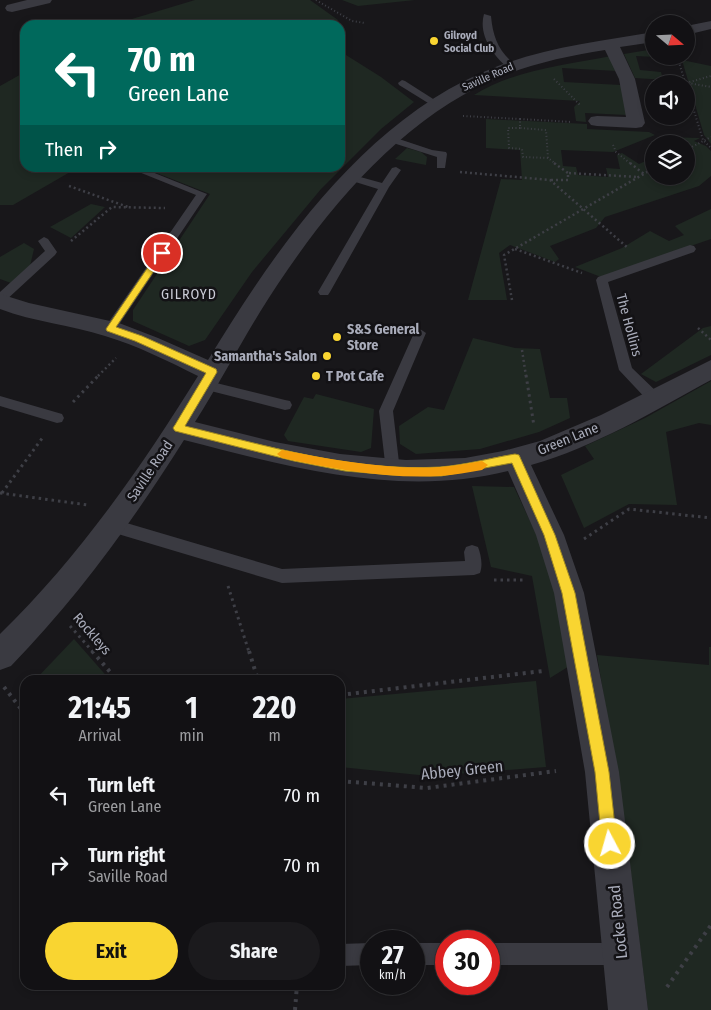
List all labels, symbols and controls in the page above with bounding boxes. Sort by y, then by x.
north arrow [645,15,695,65]
map controls [645,15,695,185]
place label: Gilroyd Social Club [444,29,494,55]
marker: Gilroyd Social Club [428,35,440,47]
text: 70 m [128,38,196,80]
icon: left [45,40,110,105]
street label: Saville Road [460,60,516,94]
button: sound [645,75,695,125]
text: Green Lane [128,80,229,107]
icon: right [93,135,121,163]
button: layers [645,135,695,185]
text: Then [45,138,83,161]
pin [141,232,183,274]
icon: arrive [148,239,176,267]
district label: GILROYD [161,286,217,303]
street label: The Hollins [612,292,646,358]
place label: S&S General Store [347,321,419,354]
marker: S&S General Store [331,331,343,343]
place label: Samantha's Salon [214,348,317,365]
marker: Samantha's Salon [321,350,333,362]
place label: T Pot Cafe [326,368,384,385]
marker: T Pot Cafe [310,370,322,382]
street label: Green Lane [535,419,601,459]
street label: Saville Road [123,437,177,505]
street label: Rockleys [69,610,115,658]
text: 21:45 [68,690,131,726]
text: 1 [185,690,198,726]
text: 220 [252,690,297,726]
text: Arrival [78,726,121,745]
text: min [179,726,204,745]
text: m [268,726,281,745]
street label: Abbey Green [420,756,504,784]
text: Turn left [88,774,155,797]
icon: left [45,781,73,809]
text: 70 m [284,784,320,807]
text: Green Lane [88,797,161,816]
position arrow [583,817,635,869]
text: Turn right [88,844,165,867]
icon: right [45,851,73,879]
text: 70 m [284,854,320,877]
text: Saville Road [88,867,168,886]
street label: Locke Road [605,884,631,960]
button: Exit [45,922,178,980]
button: Share [188,922,320,980]
speed limit sign: 30 [435,930,500,995]
text: 27 [381,941,404,971]
text: km/h [379,968,406,982]

